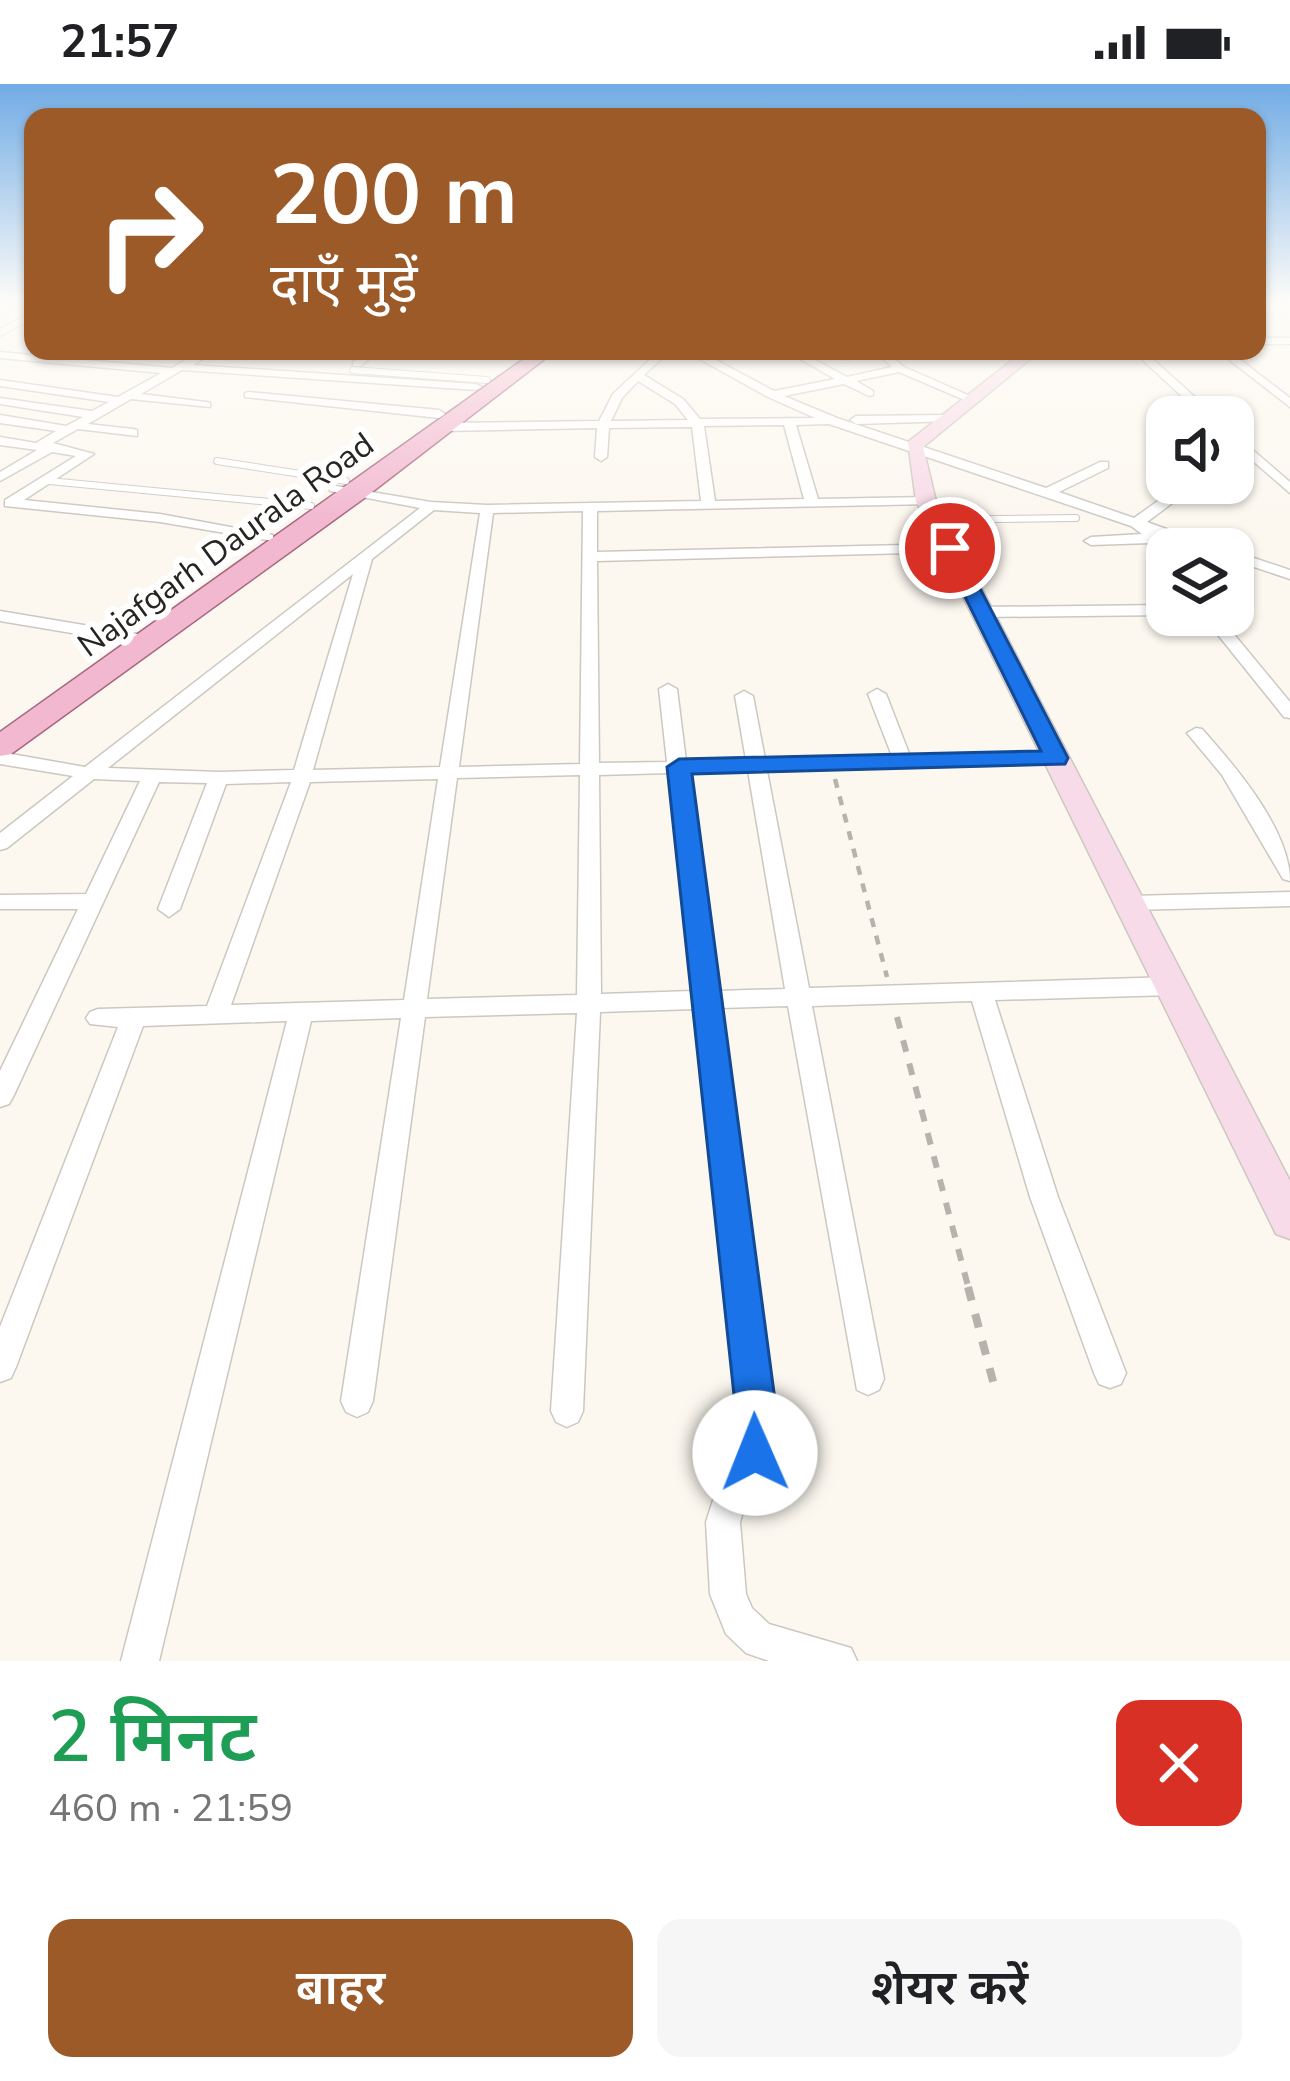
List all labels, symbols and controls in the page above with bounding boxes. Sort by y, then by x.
text: 21:57 [60,12,179,73]
text: 200 m [270,138,518,253]
icon: right [72,156,228,312]
text: दाएँ मुड़ें [270,247,418,321]
map controls [1146,396,1254,636]
button: sound [1146,396,1254,504]
street label: Najafgarh Daurala Road [69,422,383,668]
pin [899,497,1001,599]
icon: arrive [917,515,983,581]
button: layers [1146,528,1254,636]
position arrow [692,1390,818,1516]
text: 2 मिनट [48,1688,256,1786]
button: close [1116,1700,1242,1826]
text: 460 m · 21:59 [48,1782,293,1835]
button: बाहर [48,1919,633,2057]
button: शेयर करें [657,1919,1242,2057]

